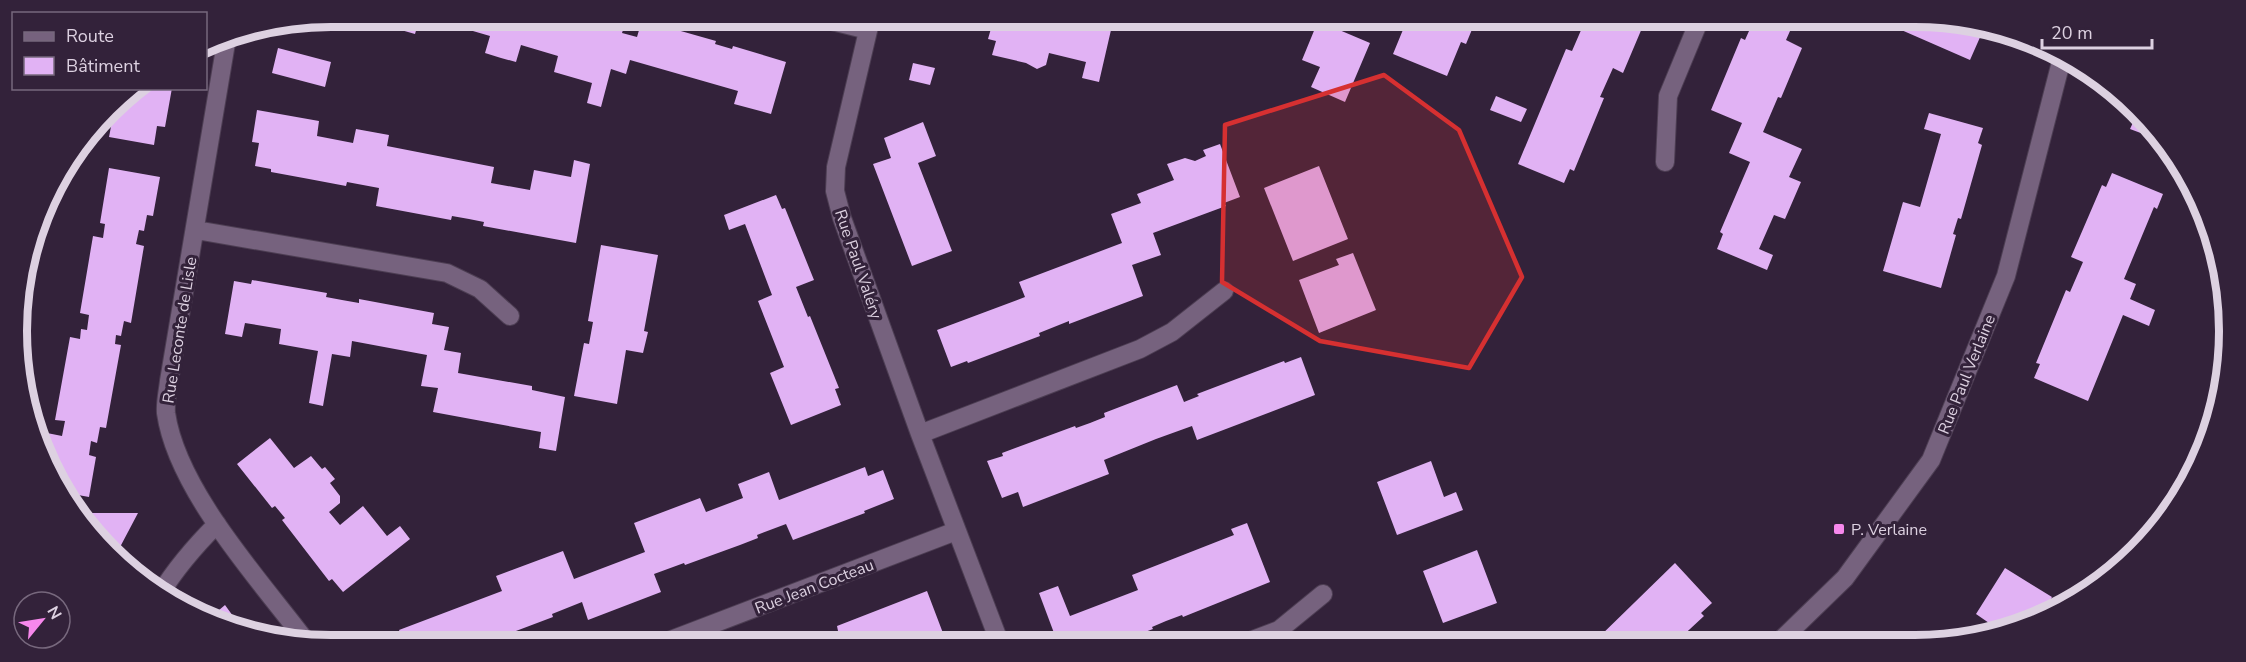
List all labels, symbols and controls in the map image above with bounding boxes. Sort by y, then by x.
legend [12,12,207,90]
scale bar [2042,12,2152,50]
text: 20 m [2051,21,2093,45]
text: Route [66,24,114,48]
text: Bâtiment [66,54,140,78]
street label: Rue Paul Valéry [829,207,887,323]
street label: Rue Leconte de Lisle [158,255,202,405]
street label: Rue Paul Verlaine [1933,311,2001,437]
place label: P. Verlaine [1851,519,1927,541]
marker: P. Verlaine [1832,522,1846,536]
street label: Rue Jean Cocteau [752,554,877,620]
north arrow [12,590,72,650]
text: N [42,602,67,624]

